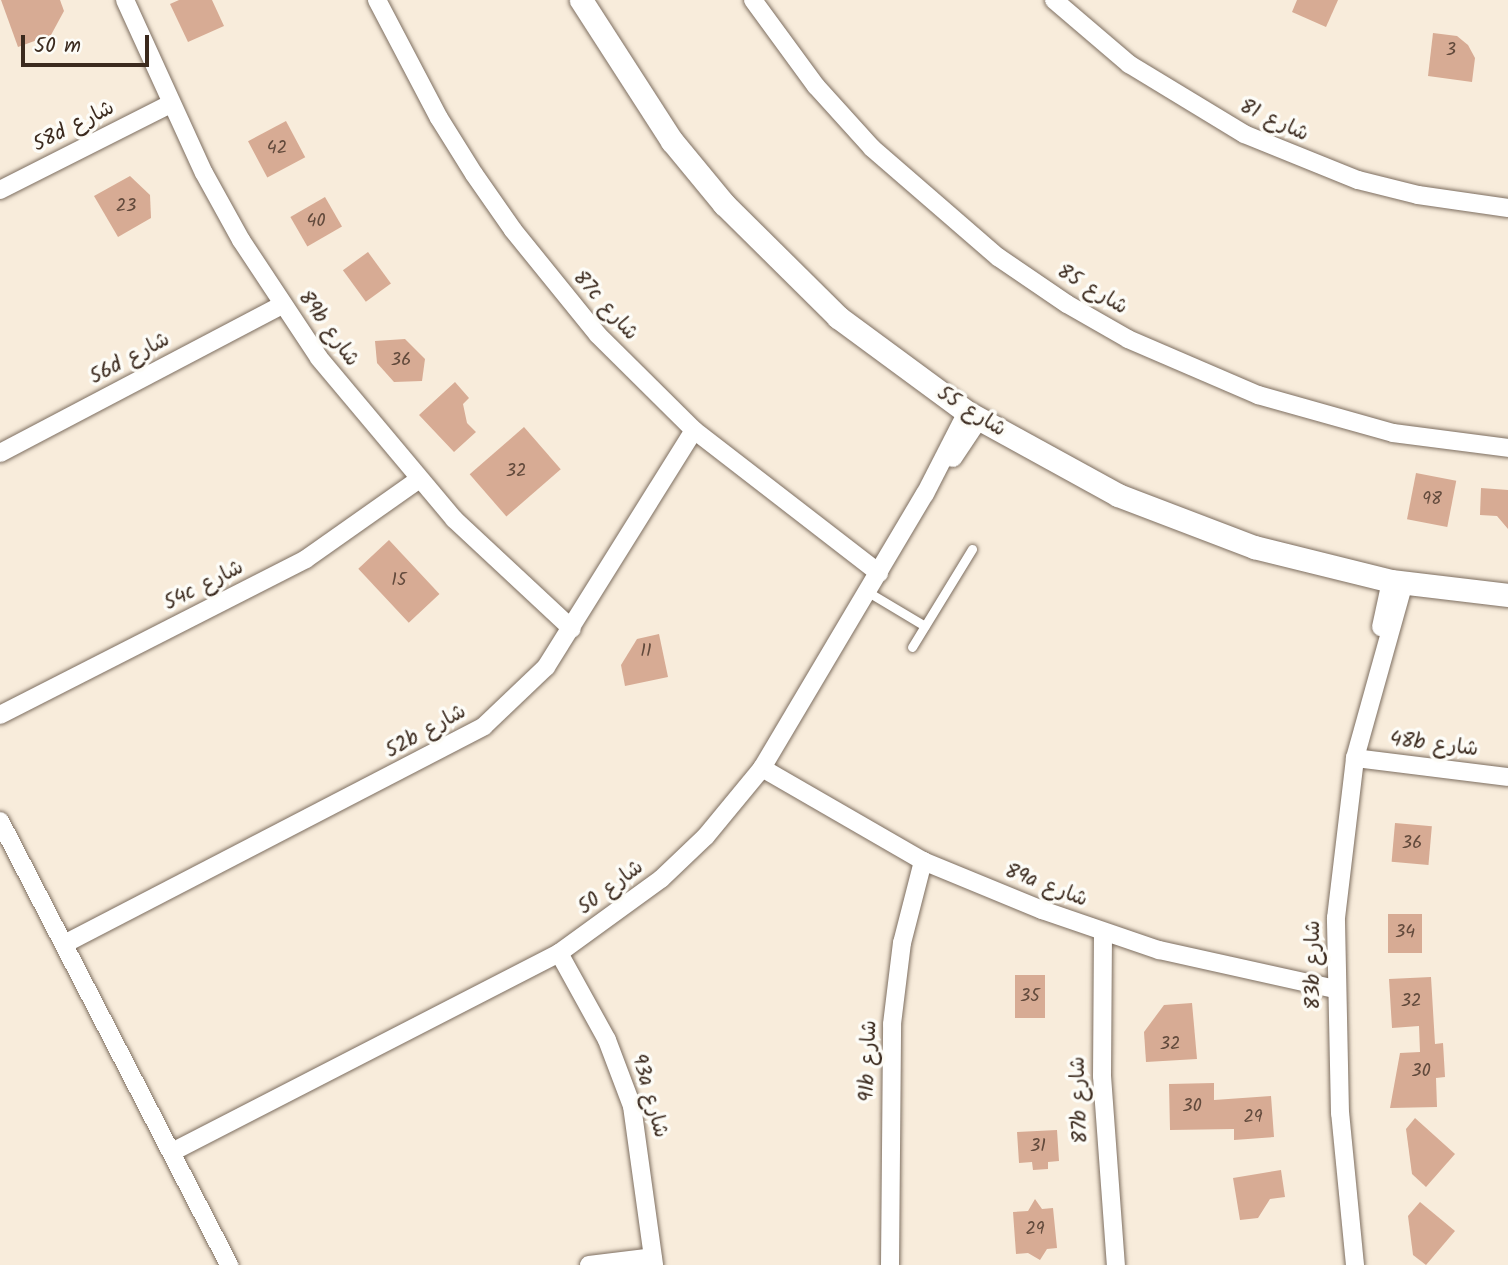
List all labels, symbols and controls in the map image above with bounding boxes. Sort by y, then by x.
scale bar [24,21,152,65]
text: 50 m [34,30,81,63]
house number: 3 [1446,40,1456,62]
street label: شارع 81 [1236,94,1312,148]
street label: 58d شارع [29,96,119,158]
house number: 42 [267,138,287,160]
house number: 23 [116,196,136,218]
house number: 40 [307,211,325,233]
street label: شارع 85 [1052,259,1132,321]
street label: 87c شارع [567,266,643,346]
street label: 89b شارع [292,286,364,372]
street label: 56d شارع [86,327,174,391]
house number: 36 [391,350,411,372]
street label: شارع 55 [932,381,1010,443]
house number: 32 [506,461,526,483]
house number: 98 [1422,489,1442,511]
street label: 54c شارع [160,555,248,617]
house number: 15 [391,570,407,592]
house number: 11 [640,641,652,663]
street label: 52b شارع [381,700,471,764]
street label: 48b شارع [1388,727,1480,763]
house number: 36 [1402,833,1422,855]
street label: شارع 50 [573,855,649,921]
street label: 89a شارع [1001,859,1091,913]
street label: 83b شارع [1301,920,1327,1010]
house number: 34 [1395,922,1415,944]
house number: 35 [1020,986,1040,1008]
house number: 32 [1401,991,1421,1013]
street label: 91b شارع [855,1020,883,1102]
house number: 32 [1160,1034,1180,1056]
street label: 93a شارع [625,1051,673,1141]
street label: 87b شارع [1066,1056,1094,1144]
house number: 30 [1411,1061,1431,1083]
house number: 30 [1182,1096,1202,1118]
house number: 29 [1243,1107,1263,1129]
house number: 31 [1030,1136,1046,1158]
house number: 29 [1025,1219,1045,1241]

